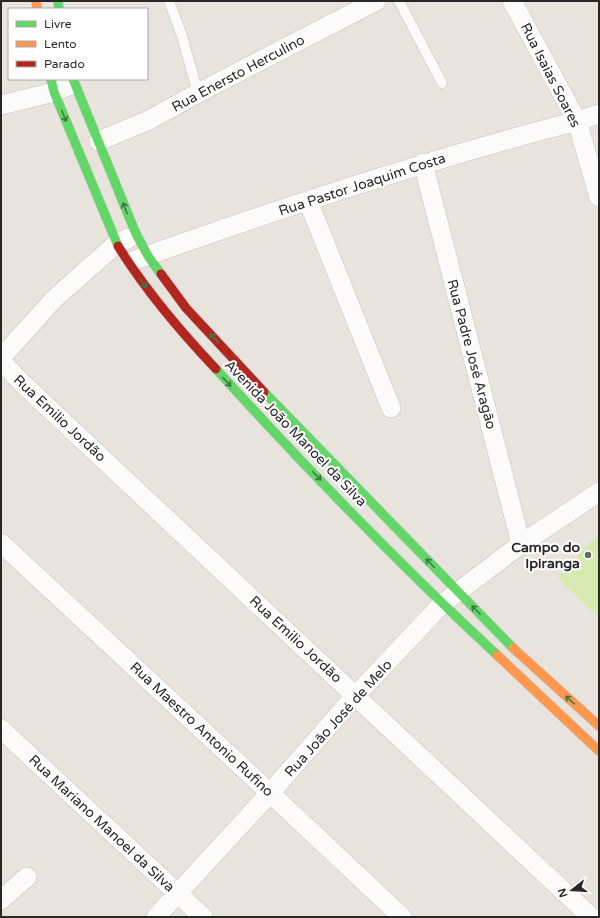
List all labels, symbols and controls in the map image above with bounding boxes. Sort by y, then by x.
legend [8,8,148,80]
text: Livre [44,17,72,31]
street label: Rua Isaias Soares [517,20,584,131]
street label: Rua Enersto Herculino [169,31,308,116]
text: Lento [44,37,77,51]
text: Parado [44,57,85,71]
one-way arrow [60,109,68,121]
street label: Rua Pastor Joaquim Costa [277,149,448,220]
one-way arrow [121,203,129,215]
street label: Rua Padre José Aragão [443,277,500,431]
one-way arrow [139,278,147,289]
one-way arrow [209,333,219,343]
street label: Avenida João Manoel da Silva [221,357,370,510]
street label: Rua Emilio Jordão [10,371,109,465]
one-way arrow [223,377,232,387]
one-way arrow [312,471,322,481]
place label: Campo do Ipiranga [511,539,580,572]
marker: Campo do Ipiranga [583,550,593,560]
one-way arrow [425,558,434,568]
street label: Rua Emilio Jordão [246,592,345,686]
one-way arrow [471,606,481,615]
street label: Rua João José de Melo [281,656,396,781]
street label: Rua Maestro Antonio Rufino [126,658,277,800]
one-way arrow [565,695,575,705]
street label: Rua Mariano Manoel da Silva [25,751,178,895]
north arrow [552,870,592,910]
text: N [555,887,570,899]

